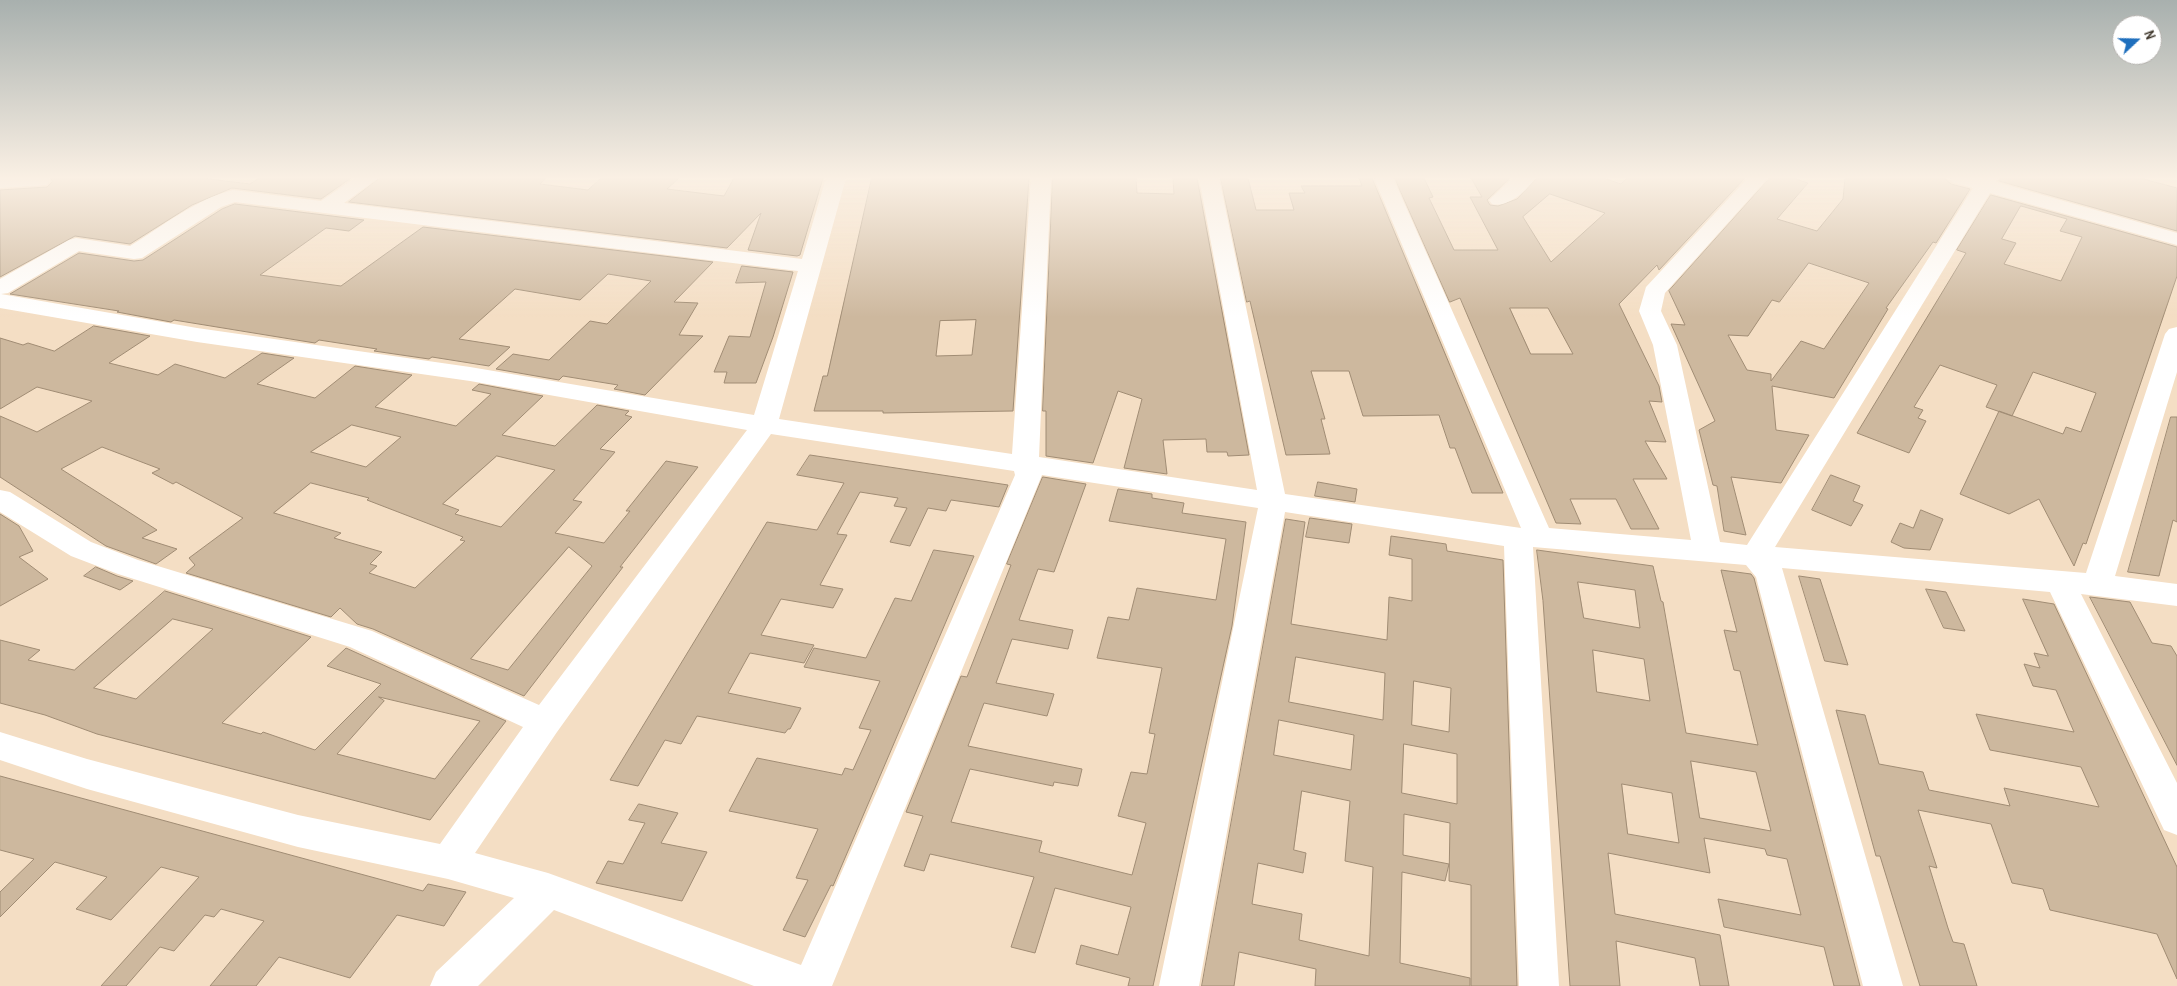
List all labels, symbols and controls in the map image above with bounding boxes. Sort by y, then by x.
north arrow [2112,15,2162,65]
text: N [2140,28,2160,42]

